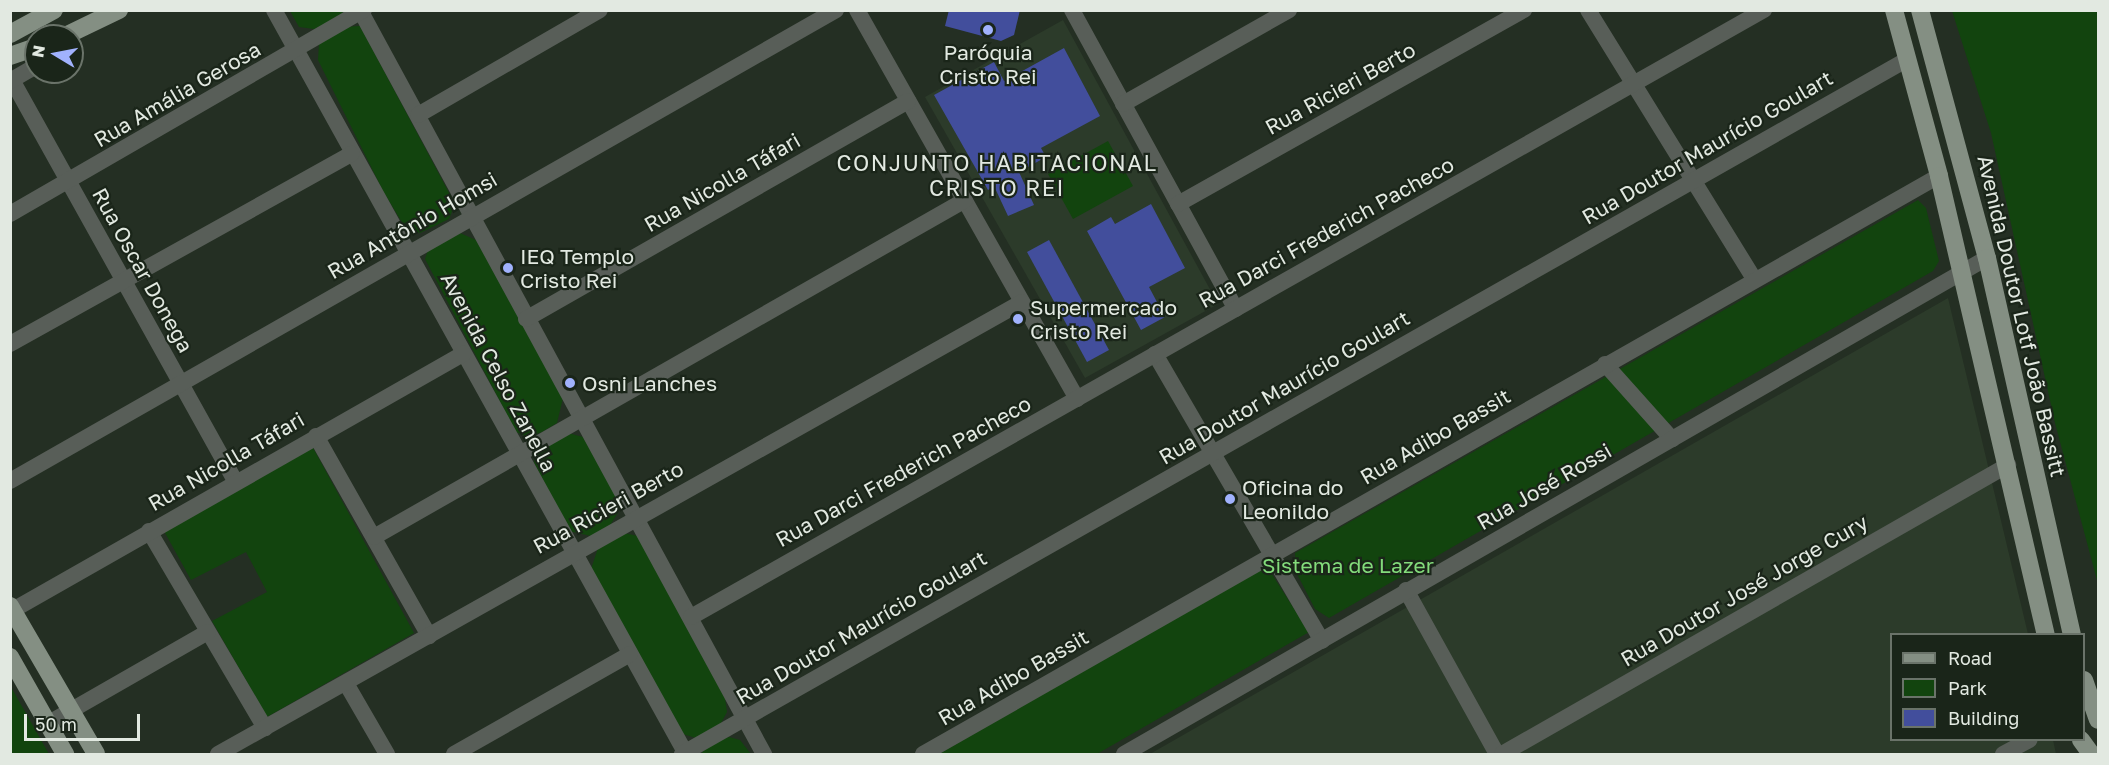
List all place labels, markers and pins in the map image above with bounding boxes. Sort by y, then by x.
marker: Paróquia Cristo Rei [981,23,995,37]
place label: Paróquia Cristo Rei [939,39,1037,89]
place label: IEQ Templo Cristo Rei [520,243,634,293]
marker: IEQ Templo Cristo Rei [501,261,515,275]
place label: Supermercado Cristo Rei [1030,294,1177,344]
marker: Supermercado Cristo Rei [1011,312,1025,326]
place label: Osni Lanches [582,370,717,396]
marker: Osni Lanches [563,376,577,390]
place label: Oficina do Leonildo [1242,474,1343,524]
marker: Oficina do Leonildo [1223,492,1237,506]

